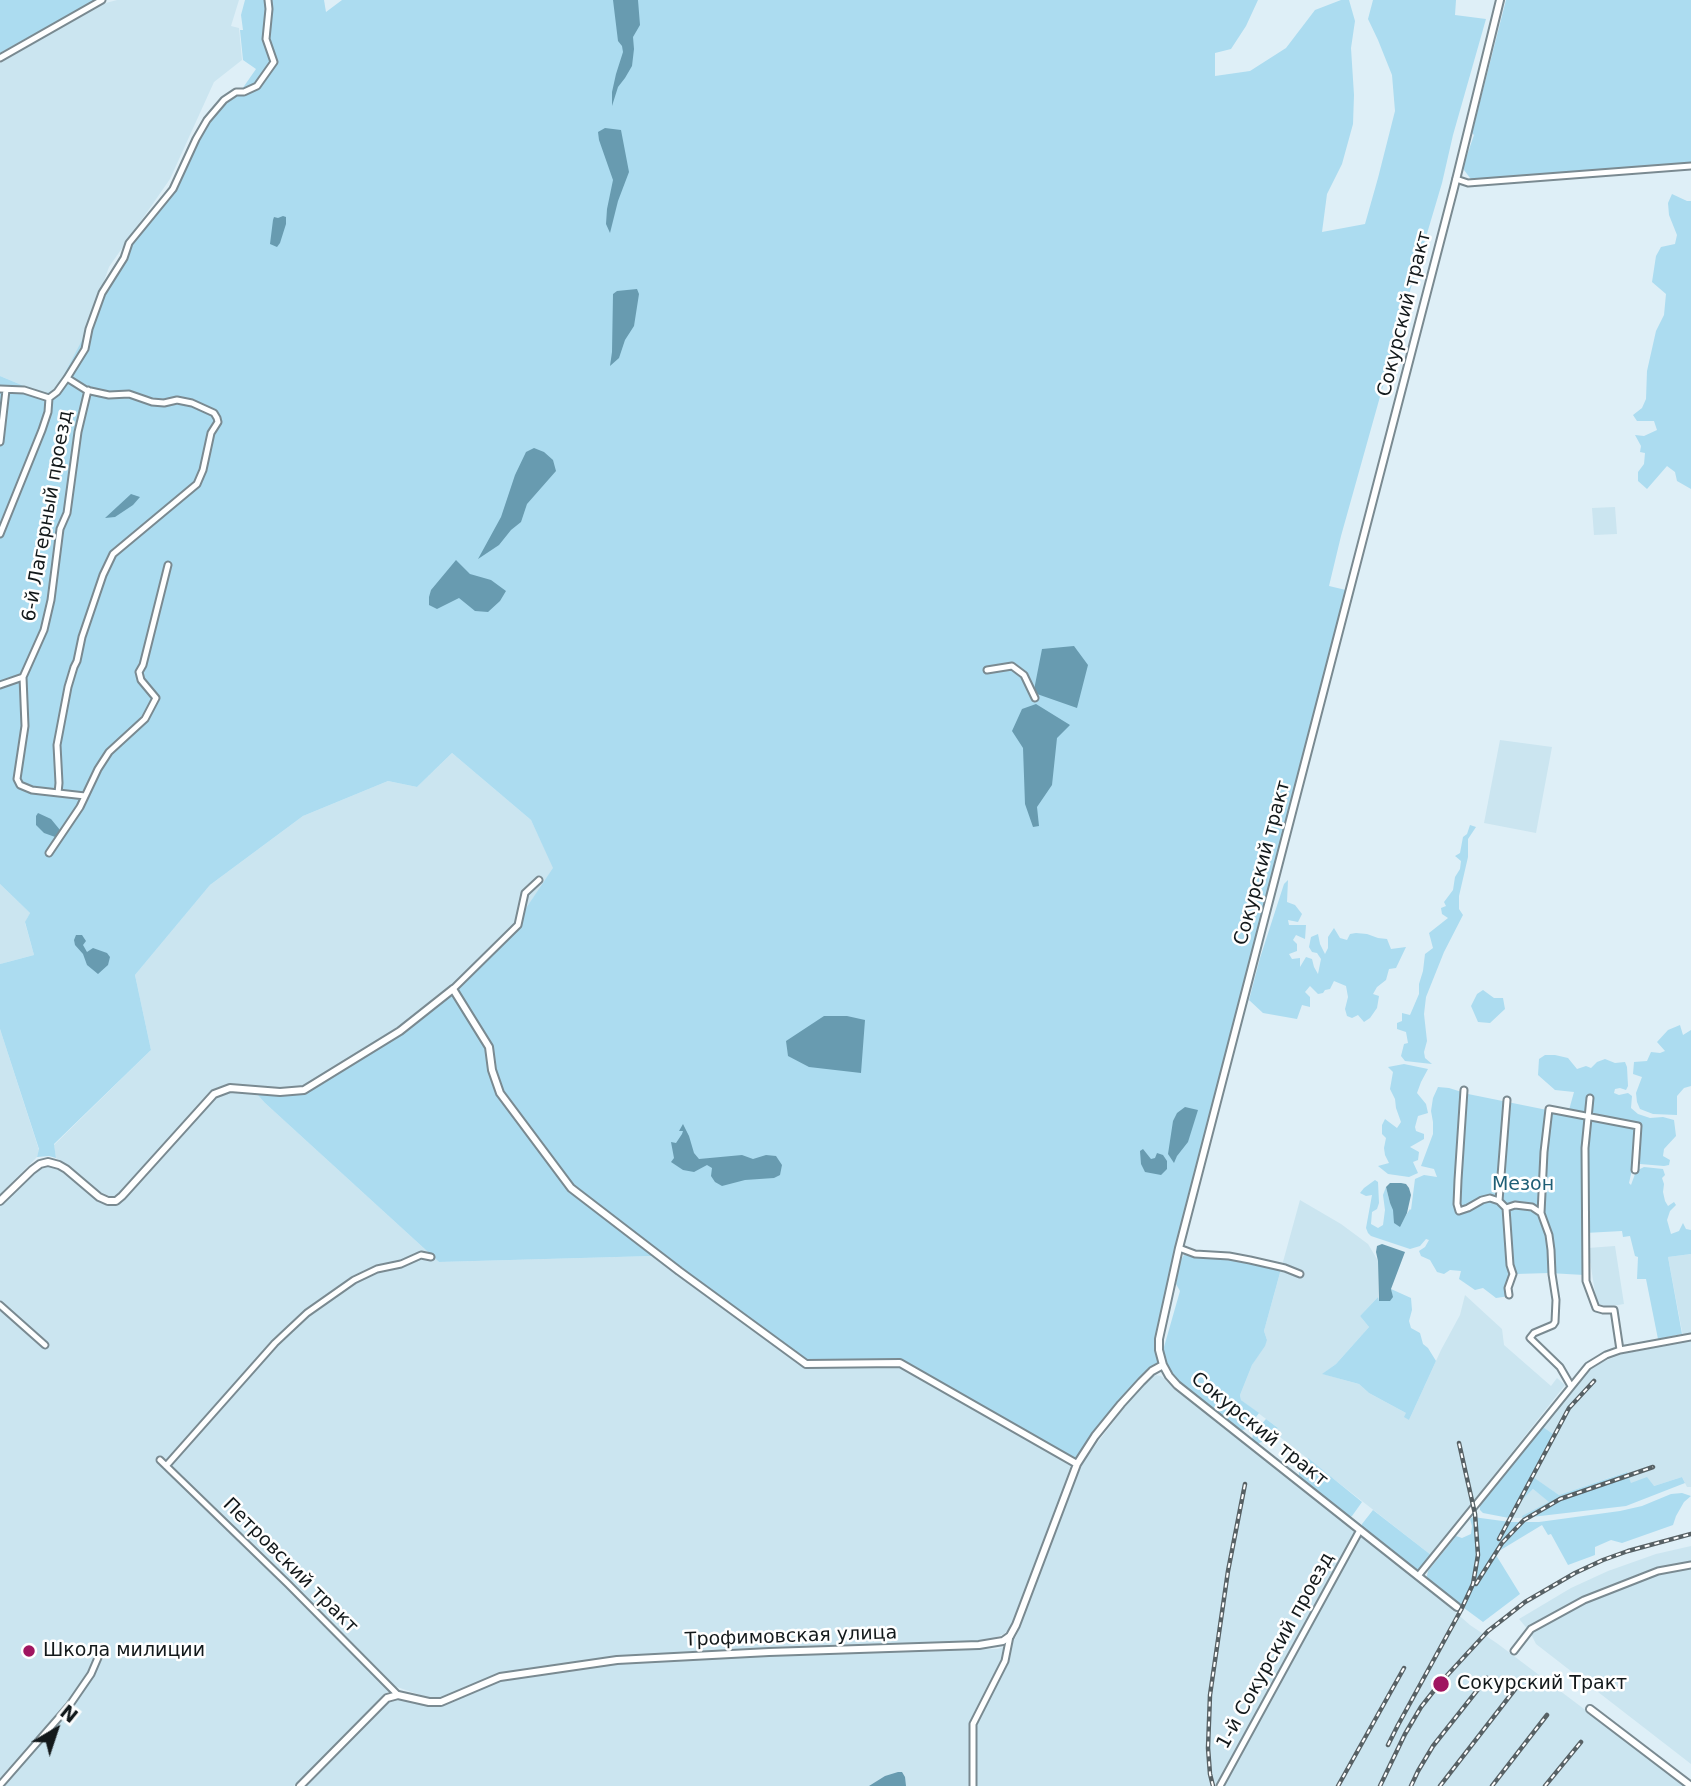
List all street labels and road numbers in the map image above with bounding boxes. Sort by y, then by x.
street label: Сокурский тракт [1373,229,1437,399]
street label: 6-й Лагерный проезд [18,409,78,623]
street label: Сокурский тракт [1230,778,1296,948]
street label: Сокурский тракт [1186,1368,1332,1492]
street label: Петровский тракт [218,1494,362,1638]
street label: 1-й Сокурский проезд [1213,1549,1339,1753]
street label: Трофимовская улица [684,1622,898,1652]

